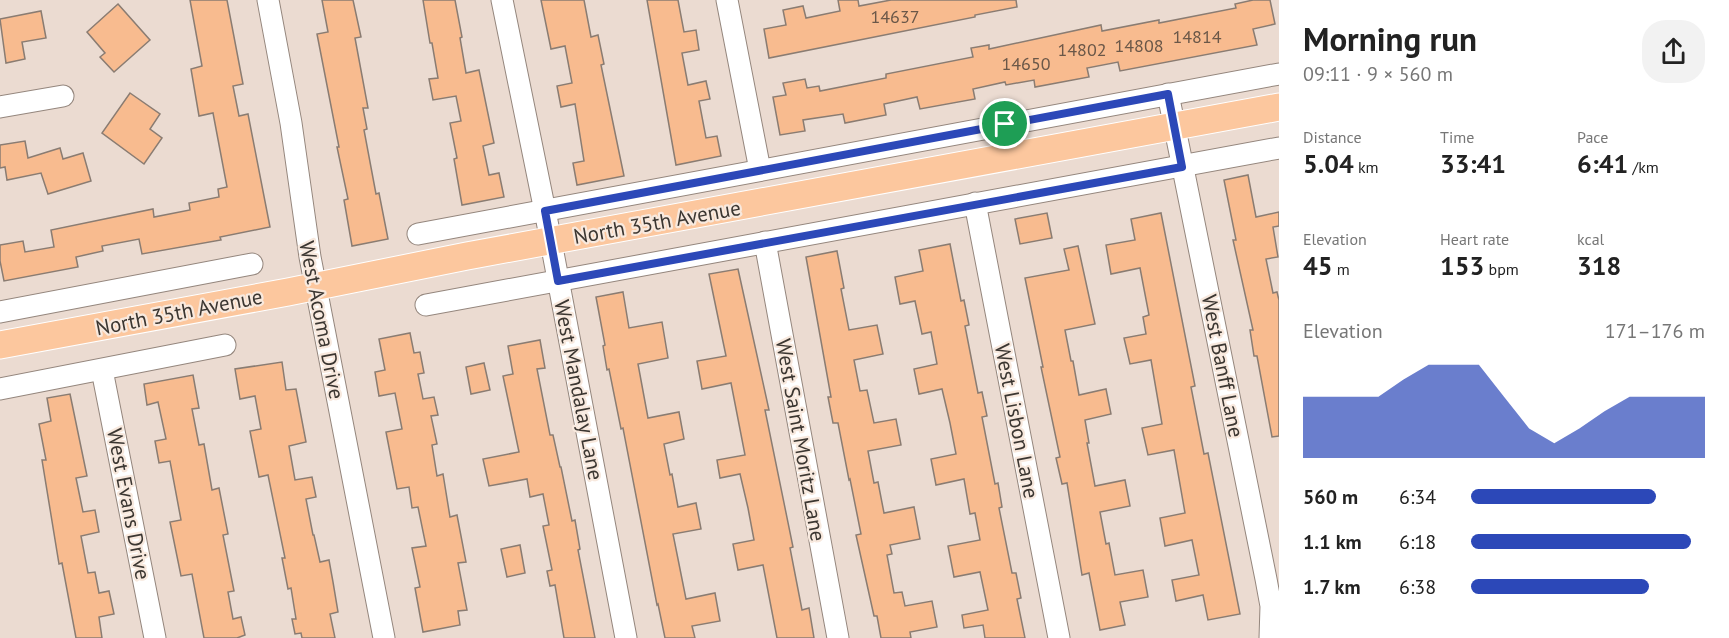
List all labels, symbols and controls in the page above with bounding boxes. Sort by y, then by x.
house number: 14637 [870,5,920,28]
text: Morning run [1303,17,1477,60]
button: share [1642,20,1705,83]
house number: 14814 [1172,25,1222,48]
house number: 14808 [1114,34,1164,57]
house number: 14802 [1057,38,1107,61]
house number: 14650 [1001,52,1051,75]
text: 09:11 · 9 × 560 m [1303,61,1453,87]
pin [979,98,1030,149]
icon: arrive [988,107,1021,140]
text: Distance [1303,127,1362,147]
text: Time [1440,127,1474,147]
text: Pace [1577,127,1608,147]
text: 5.04 [1303,147,1354,180]
text: 33:41 [1440,147,1506,180]
text: 6:41 [1577,147,1628,180]
text: km [1354,157,1379,177]
text: /km [1628,157,1659,177]
street label: North 35th Avenue [571,194,743,250]
text: Elevation [1303,229,1367,249]
text: Heart rate [1440,229,1509,249]
text: kcal [1577,229,1604,249]
street label: West Acoma Drive [293,239,351,401]
text: 45 [1303,249,1332,282]
text: 153 [1440,249,1484,282]
text: 318 [1577,249,1621,282]
text: m [1332,259,1350,279]
text: bpm [1484,259,1519,279]
street label: North 35th Avenue [93,283,265,341]
street label: West Banff Lane [1196,292,1250,440]
street label: West Mandalay Lane [548,298,610,482]
text: Elevation [1303,318,1383,344]
text: 171–176 m [1605,318,1705,344]
street label: West Saint Moritz Lane [770,337,832,543]
street label: West Lisbon Lane [989,341,1045,501]
street label: West Evans Drive [101,426,157,582]
text: 560 m [1303,484,1358,510]
text: 6:34 [1399,484,1436,510]
text: 1.1 km [1303,529,1362,555]
text: 6:18 [1399,529,1436,555]
text: 1.7 km [1303,574,1361,600]
text: 6:38 [1399,574,1436,600]

